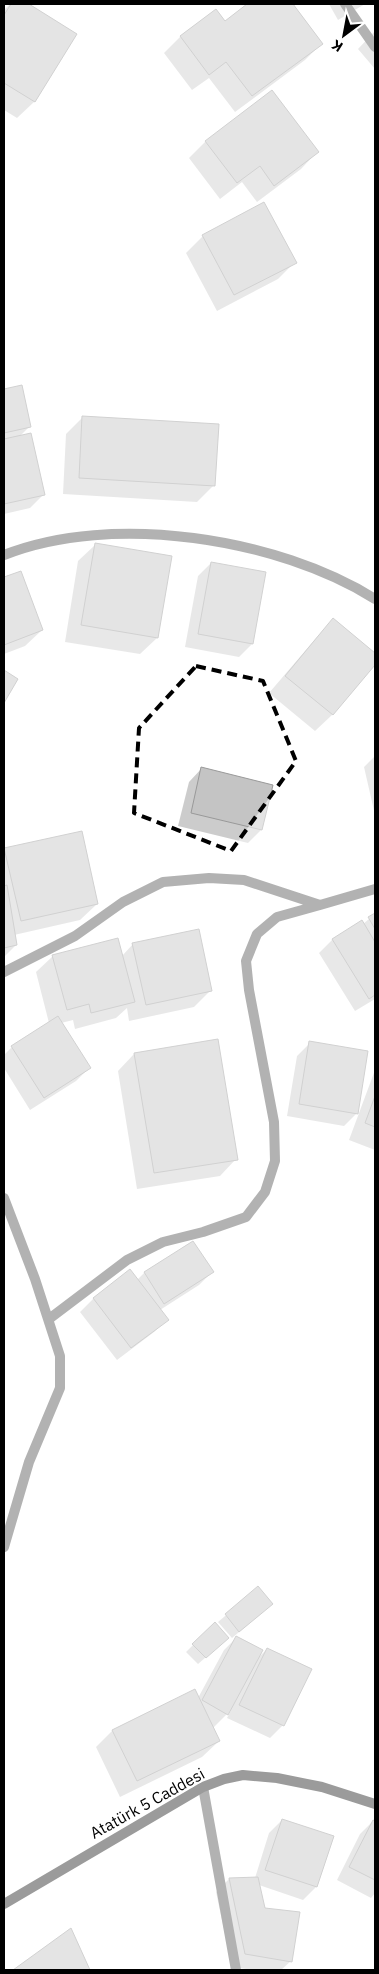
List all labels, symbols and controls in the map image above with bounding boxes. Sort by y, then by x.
north arrow [319,10,369,60]
text: K [328,36,346,56]
street label: Atatürk 5 Caddesi [86,1763,208,1843]

